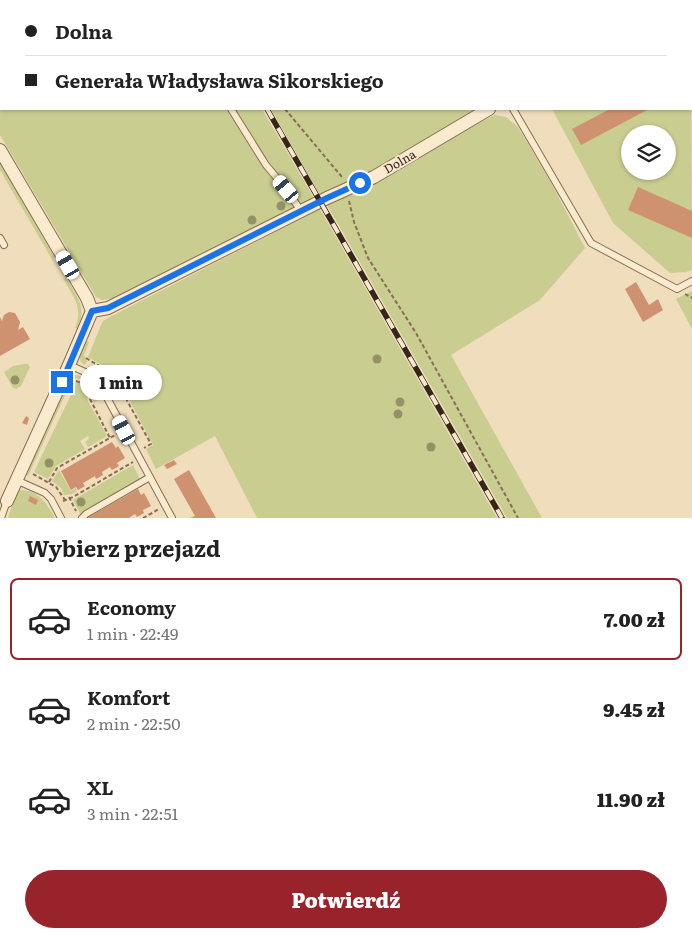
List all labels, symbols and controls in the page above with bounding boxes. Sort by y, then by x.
text: Dolna [55,17,113,45]
text: Generała Władysława Sikorskiego [55,66,384,94]
map controls [621,125,676,180]
button: layers [621,125,676,180]
street label: Dolna [380,144,419,178]
route start [349,172,371,194]
car [270,173,301,205]
car [54,248,81,282]
callout: 1 min [80,364,162,400]
text: 1 min [99,370,143,394]
route end [51,371,73,393]
car [110,413,137,447]
text: Wybierz przejazd [25,531,220,564]
text: Economy [87,593,176,621]
icon: car [27,597,72,642]
text: 7.00 zł [604,605,665,633]
text: 1 min · 22:49 [87,621,178,645]
text: Komfort [87,683,170,711]
icon: car [27,687,72,732]
text: 9.45 zł [603,695,665,723]
text: 2 min · 22:50 [87,711,180,735]
text: XL [87,773,114,801]
icon: car [27,777,72,822]
text: 11.90 zł [597,785,665,813]
text: 3 min · 22:51 [87,801,178,825]
button: Potwierdź [25,870,667,928]

